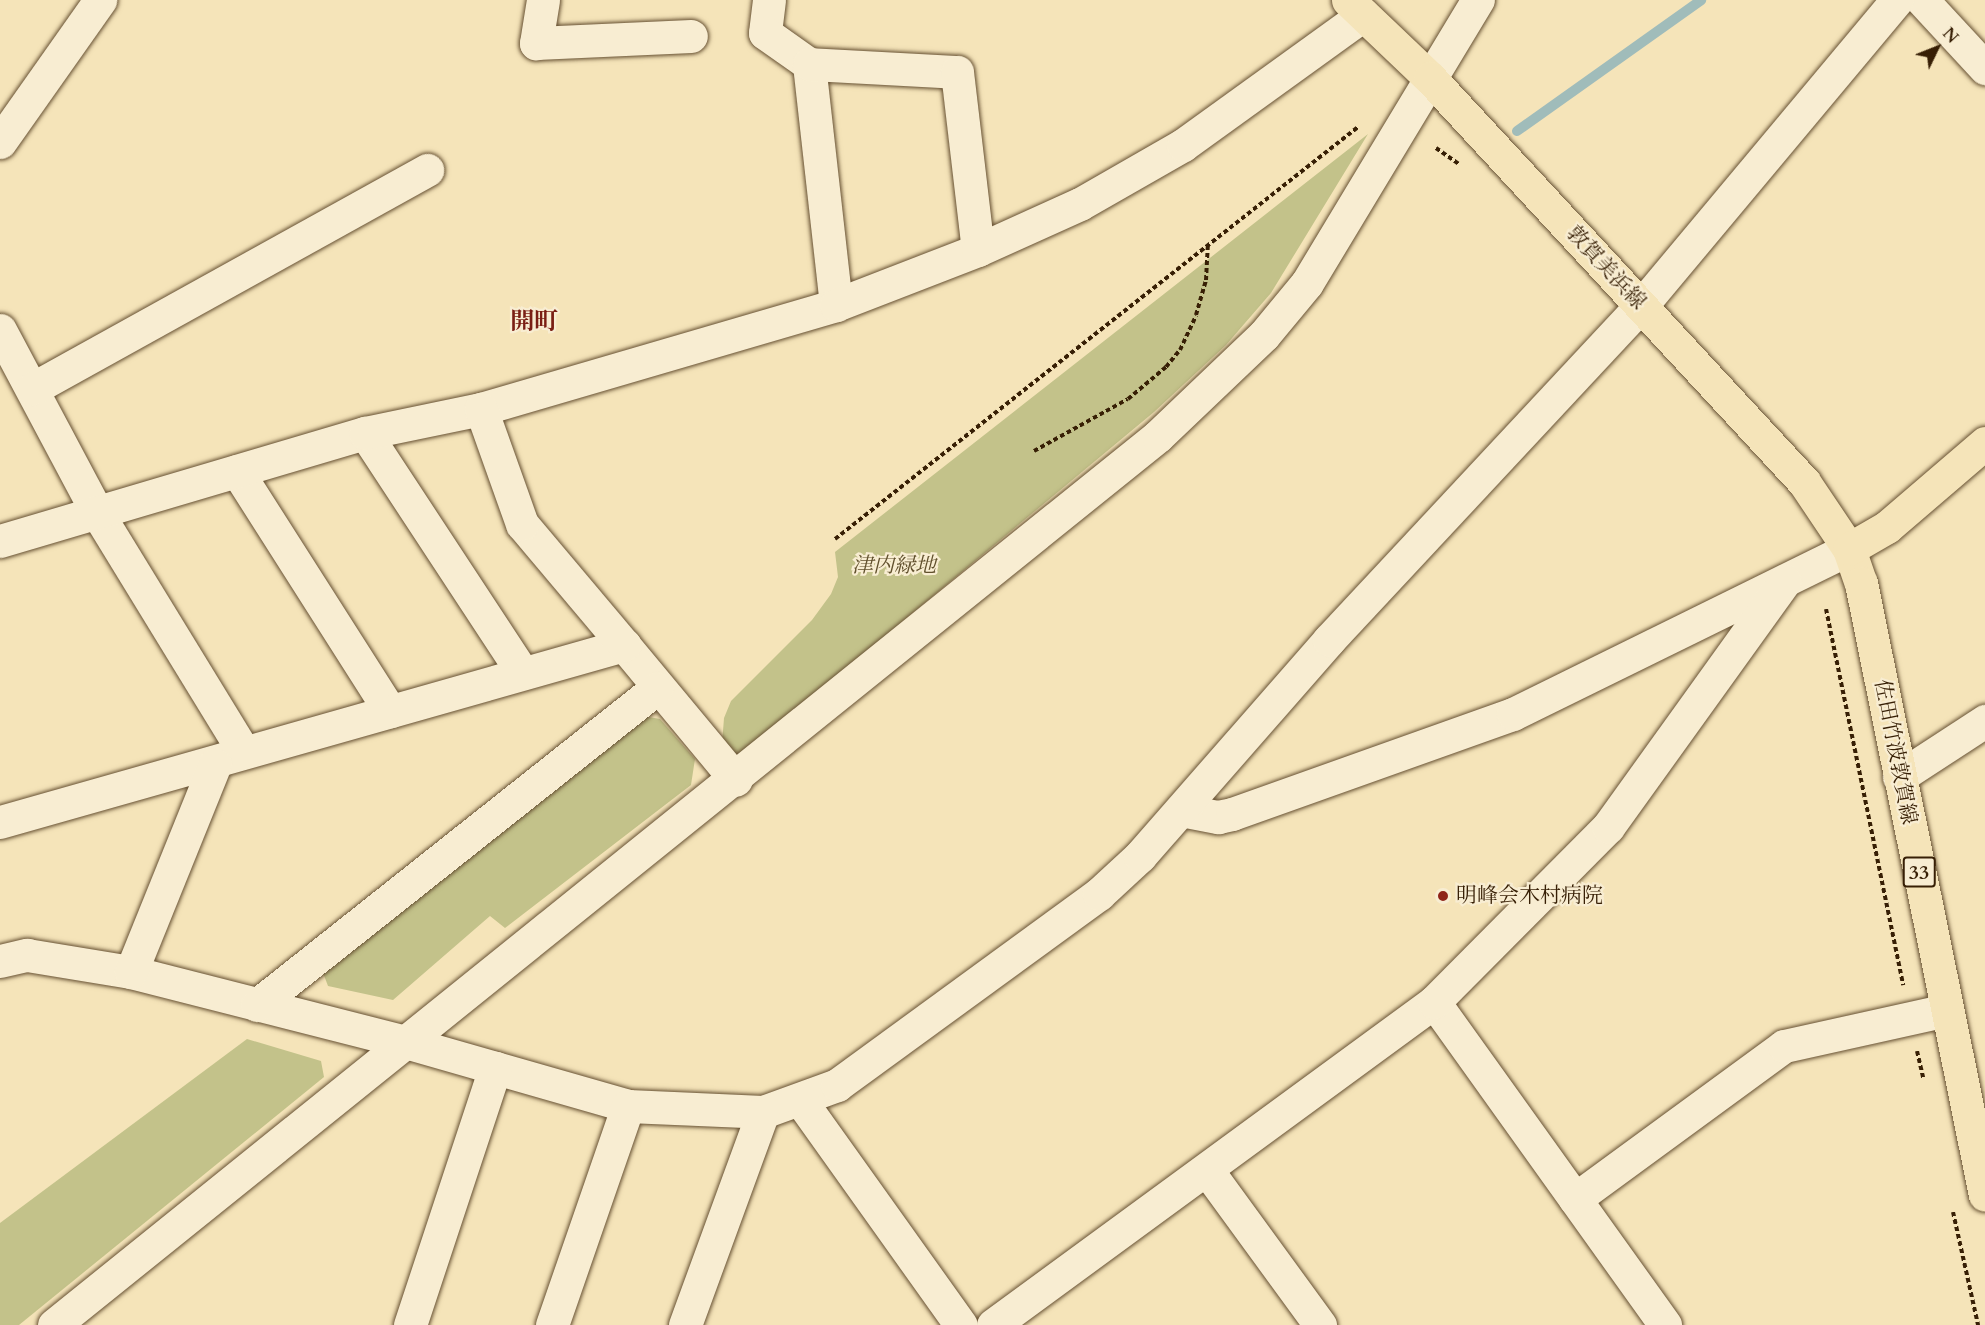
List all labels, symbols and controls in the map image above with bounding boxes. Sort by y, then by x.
north arrow [1907,18,1967,78]
text: N [1937,23,1963,48]
street label: 敦賀美浜線 [1561,221,1651,315]
district label: 開町 [510,308,558,336]
park label: 津内緑地 [852,553,936,579]
street label: 佐田竹波敦賀線 [1869,677,1921,827]
road number: 33 [1902,855,1936,889]
place label: 明峰会木村病院 [1456,883,1603,909]
marker: 明峰会木村病院 [1434,887,1452,905]

